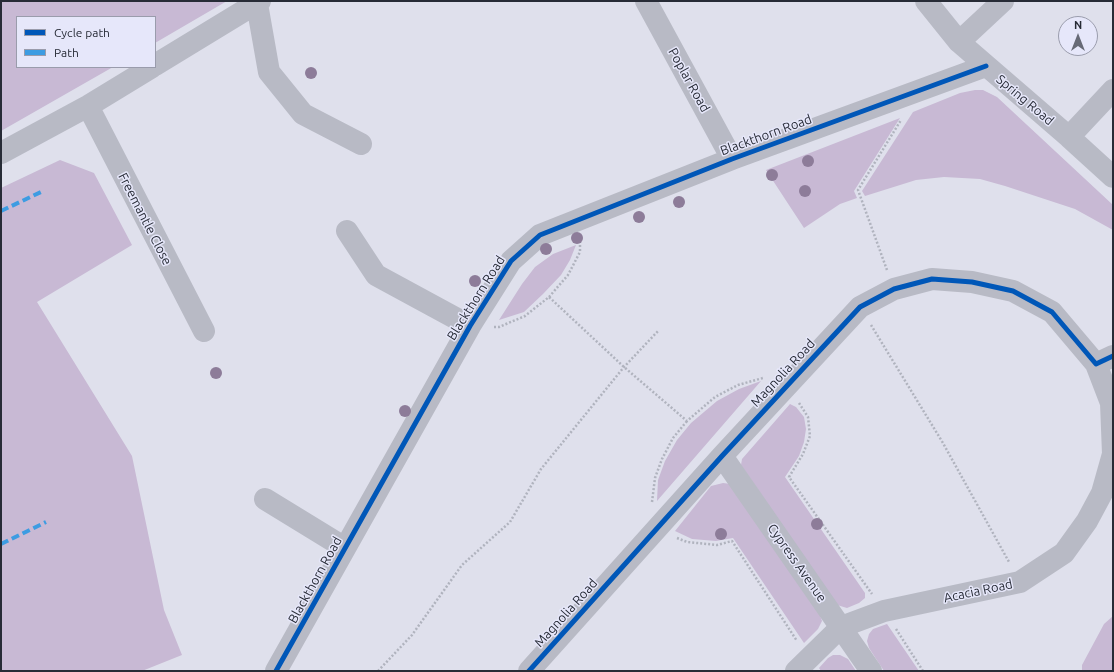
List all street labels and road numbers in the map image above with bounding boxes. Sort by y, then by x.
street label: Poplar Road [665,45,713,115]
street label: Spring Road [993,71,1057,129]
street label: Blackthorn Road [718,111,814,159]
street label: Freemantle Close [115,170,175,268]
street label: Blackthorn Road [444,253,508,343]
street label: Magnolia Road [748,336,818,410]
street label: Cypress Avenue [764,521,830,605]
street label: Blackthorn Road [285,534,345,626]
street label: Magnolia Road [531,576,601,650]
street label: Acacia Road [942,576,1014,606]

